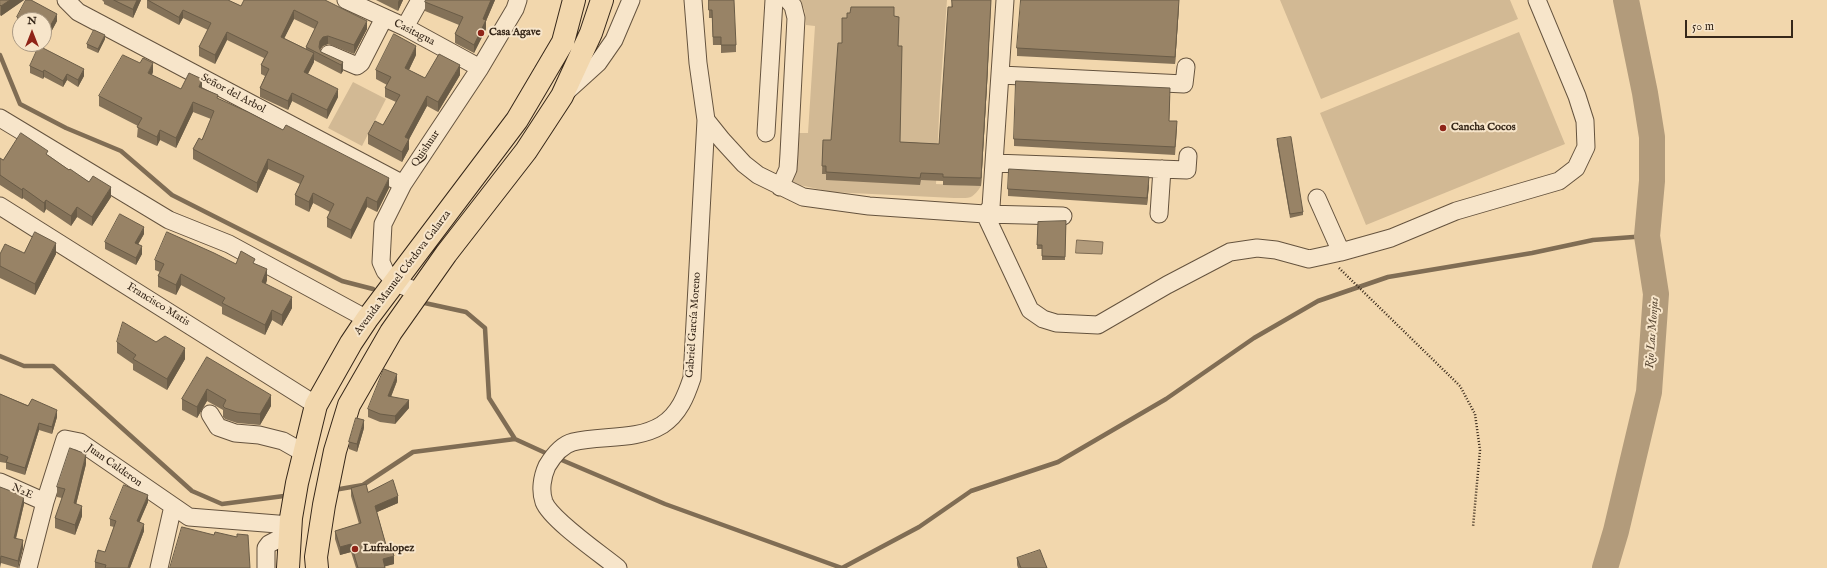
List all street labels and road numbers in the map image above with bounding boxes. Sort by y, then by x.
street label: Casitagua [391,17,437,49]
street label: Señor del Arbol [198,71,268,117]
street label: Quishuar [409,128,443,170]
street label: Avenida Manuel Córdova Galarza [352,208,454,338]
street label: Gabriel García Moreno [684,272,704,378]
street label: Francisco Matis [124,280,192,330]
street label: Juan Calderon [84,442,144,490]
street label: N2E [9,481,35,503]

